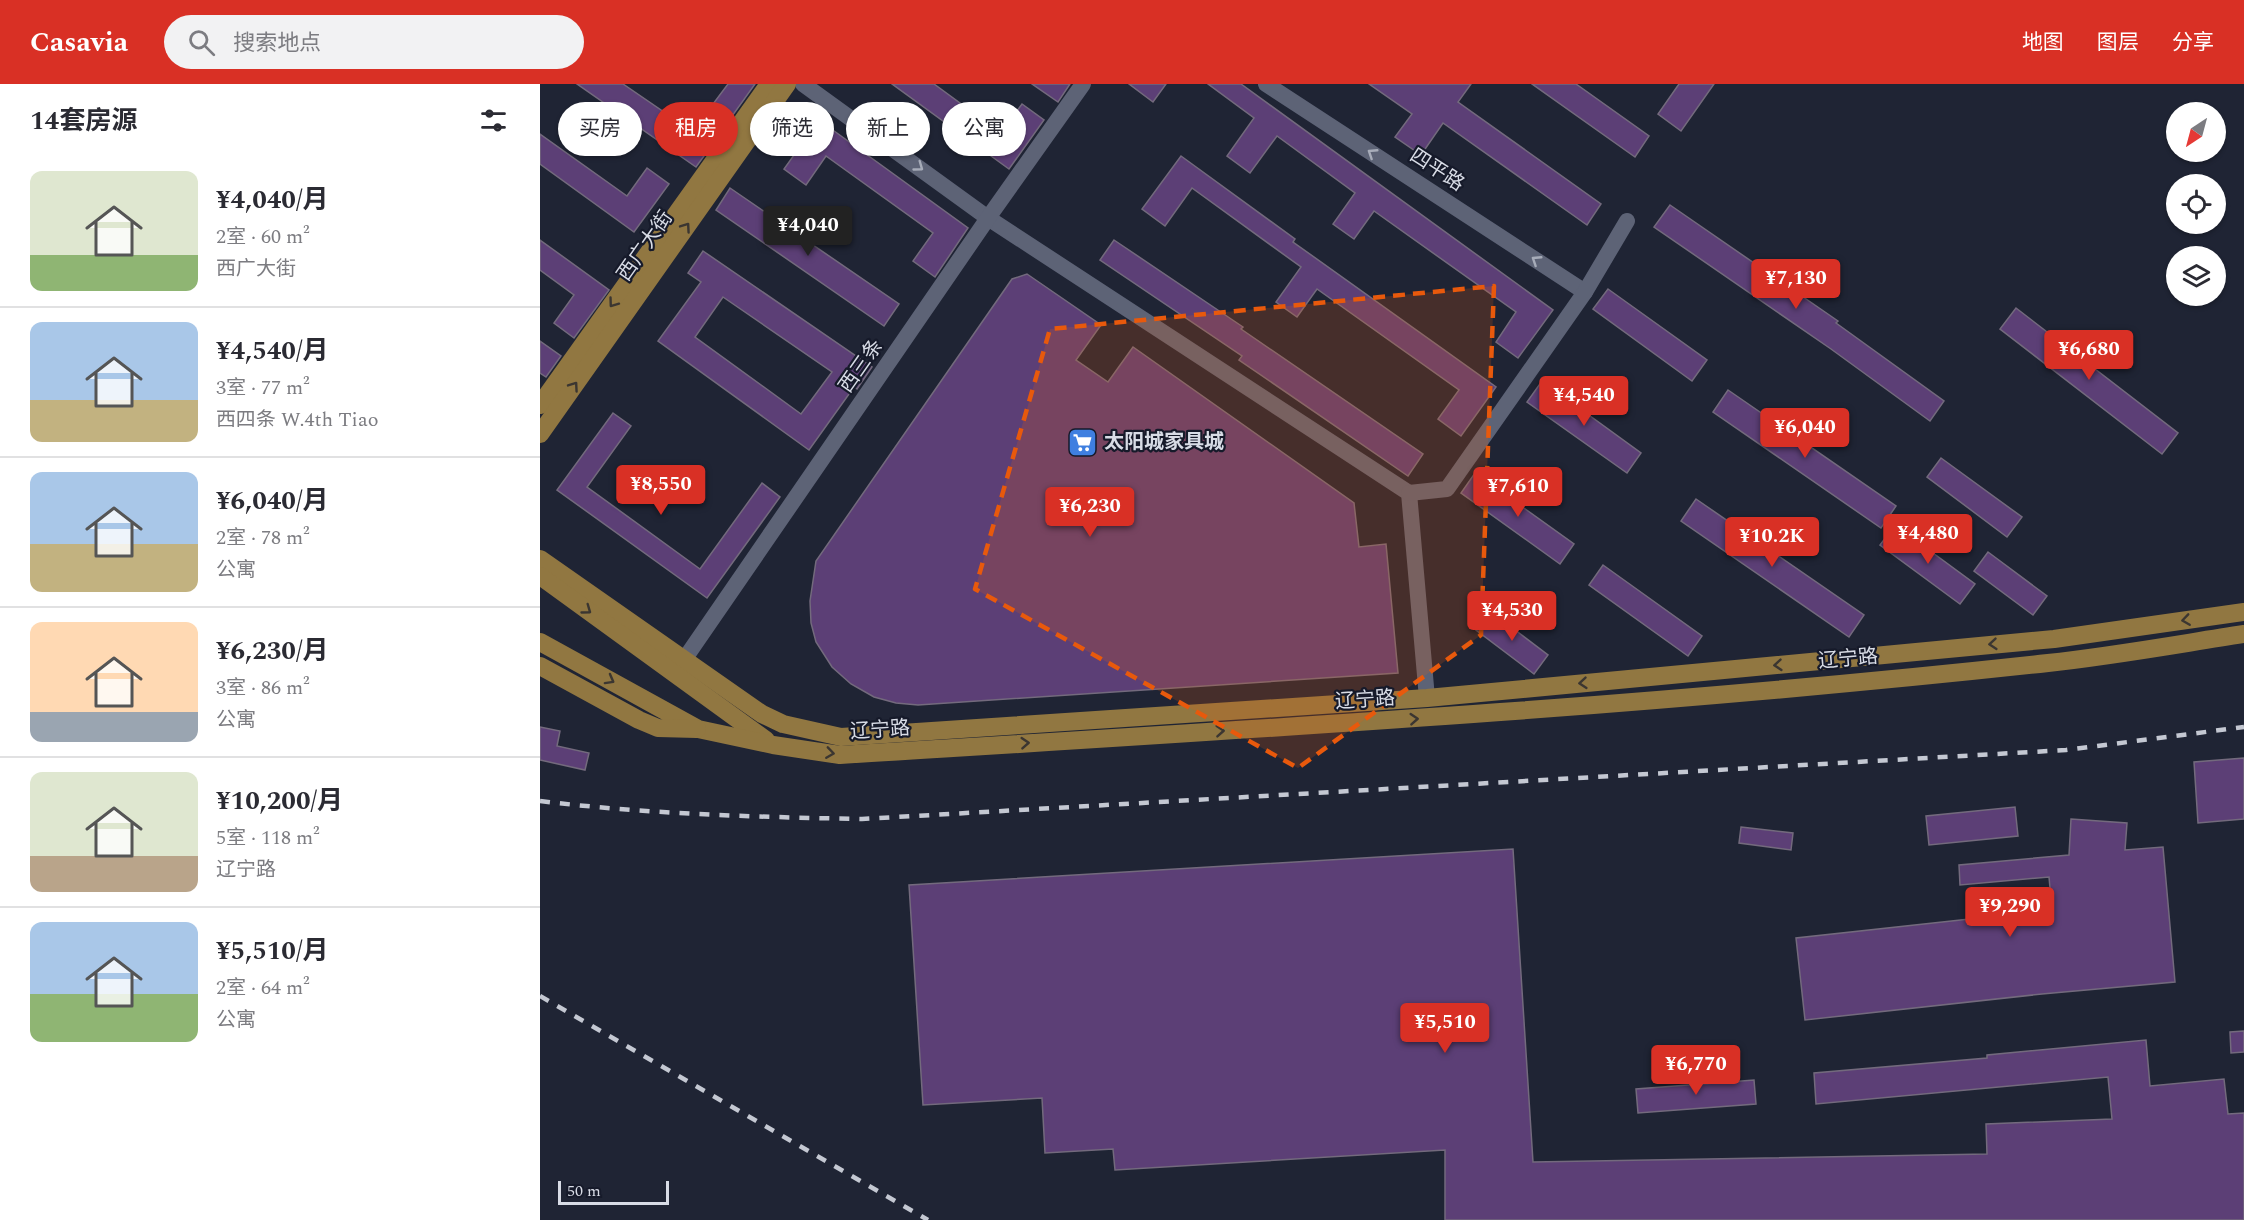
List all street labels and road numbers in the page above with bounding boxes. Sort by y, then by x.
street label: 四平路 [1404,141,1470,199]
street label: 西广大街 [610,205,680,287]
street label: 西三条 [832,333,890,399]
street label: 辽宁路 [1817,641,1879,677]
street label: 辽宁路 [1334,683,1396,717]
street label: 辽宁路 [849,713,911,747]

